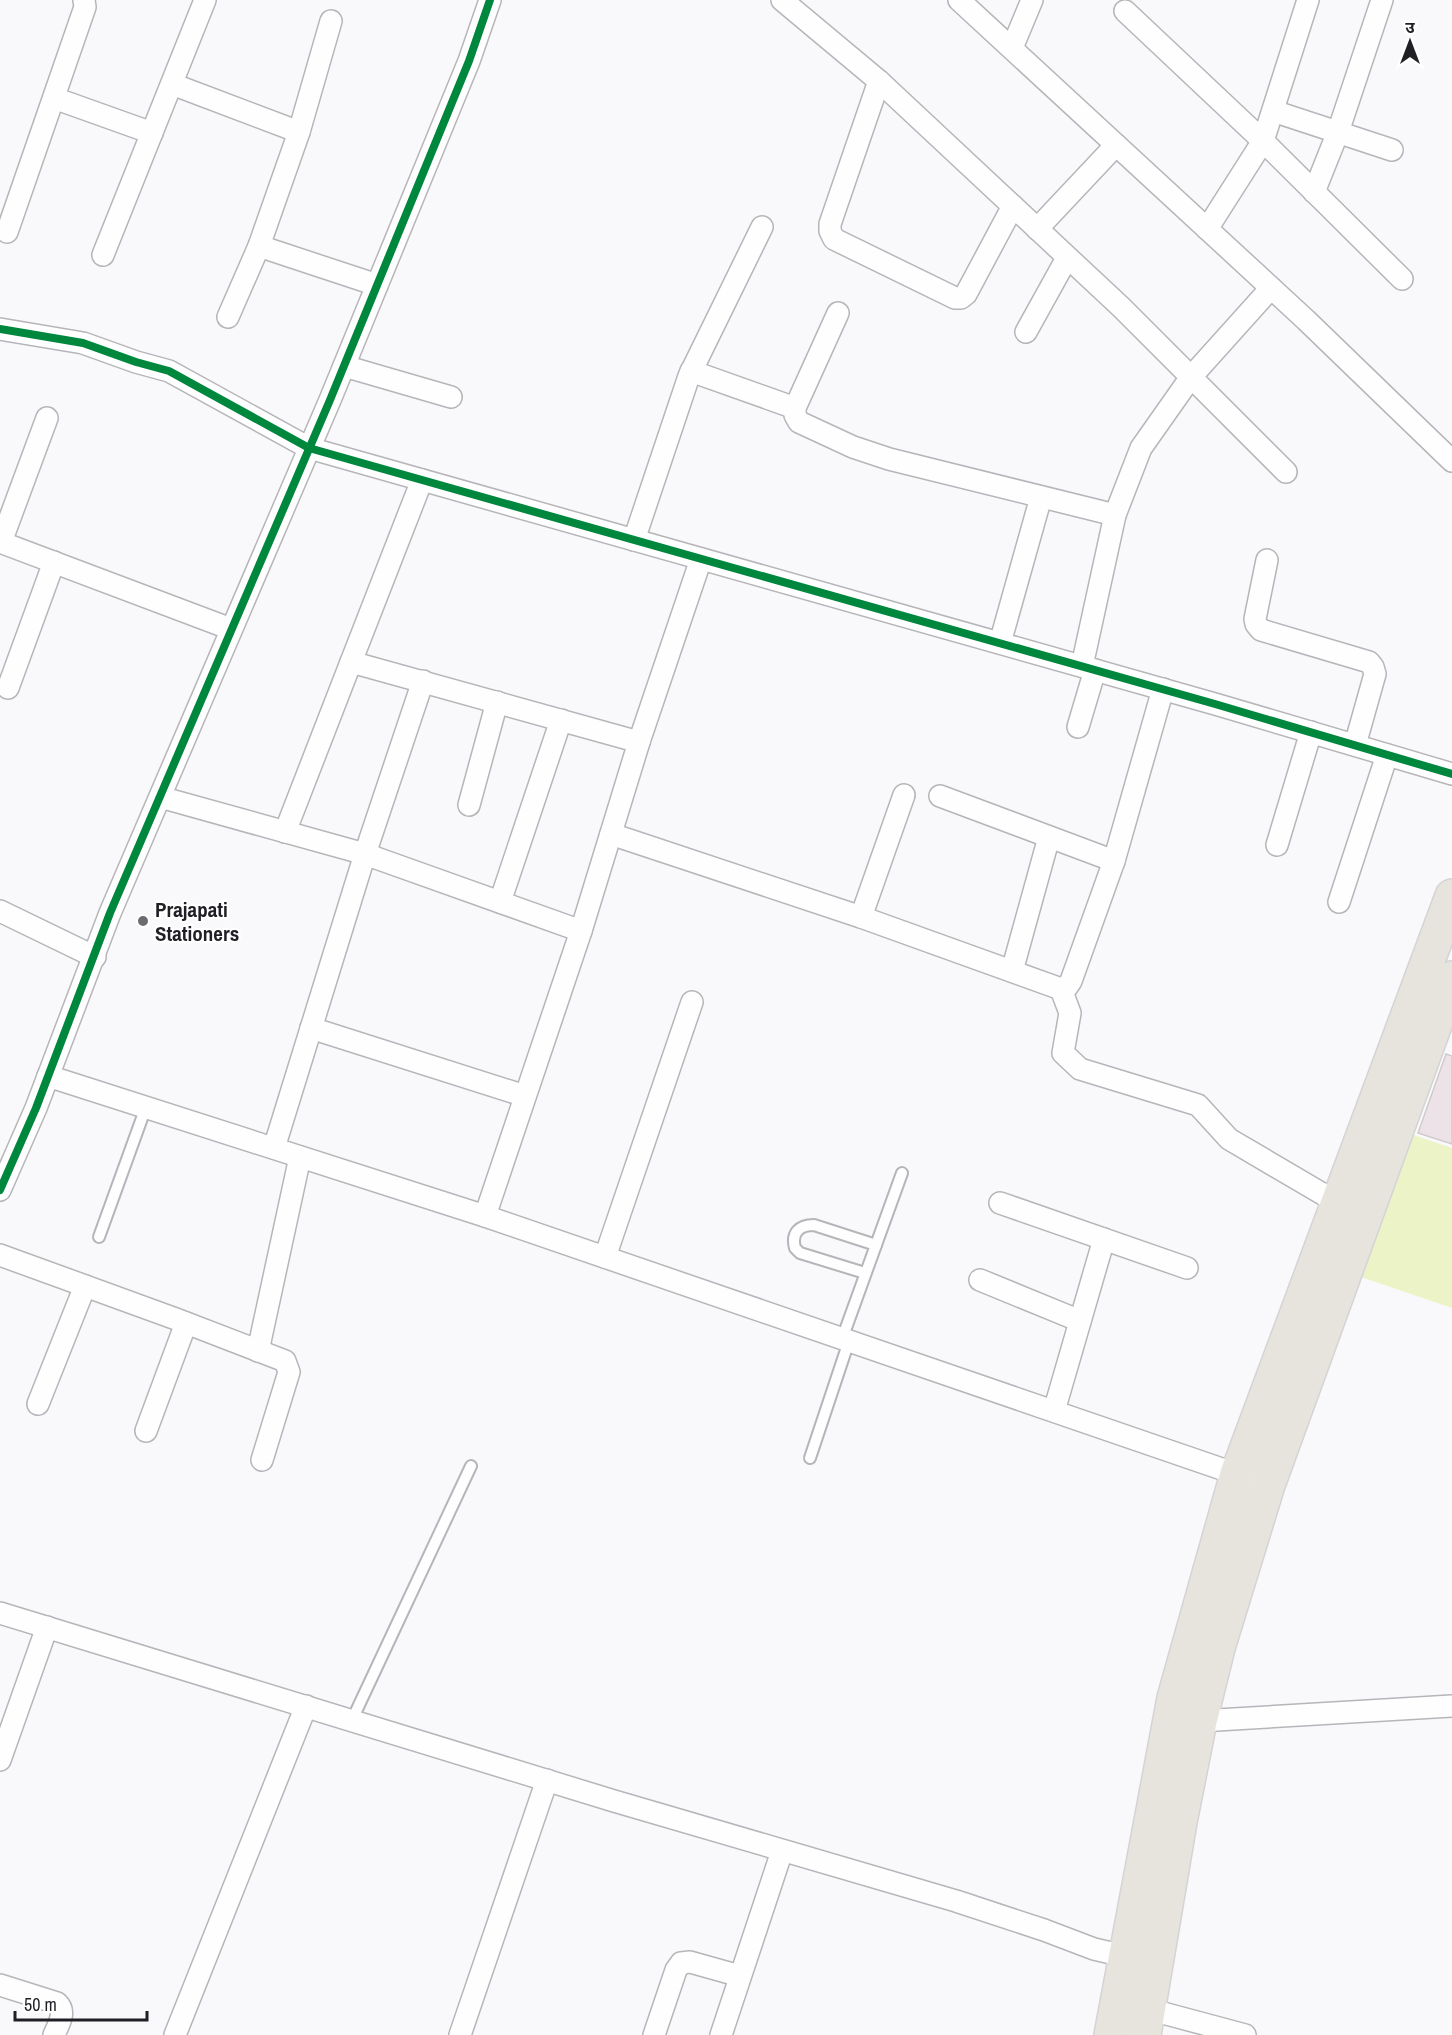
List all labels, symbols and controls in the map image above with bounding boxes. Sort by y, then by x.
north arrow [1380,12,1440,72]
text: उ [1405,16,1415,38]
place label: Prajapati Stationers [155,895,239,948]
marker: Prajapati Stationers [136,914,150,928]
scale bar [15,1984,147,2022]
text: 50 m [24,1992,57,2017]

